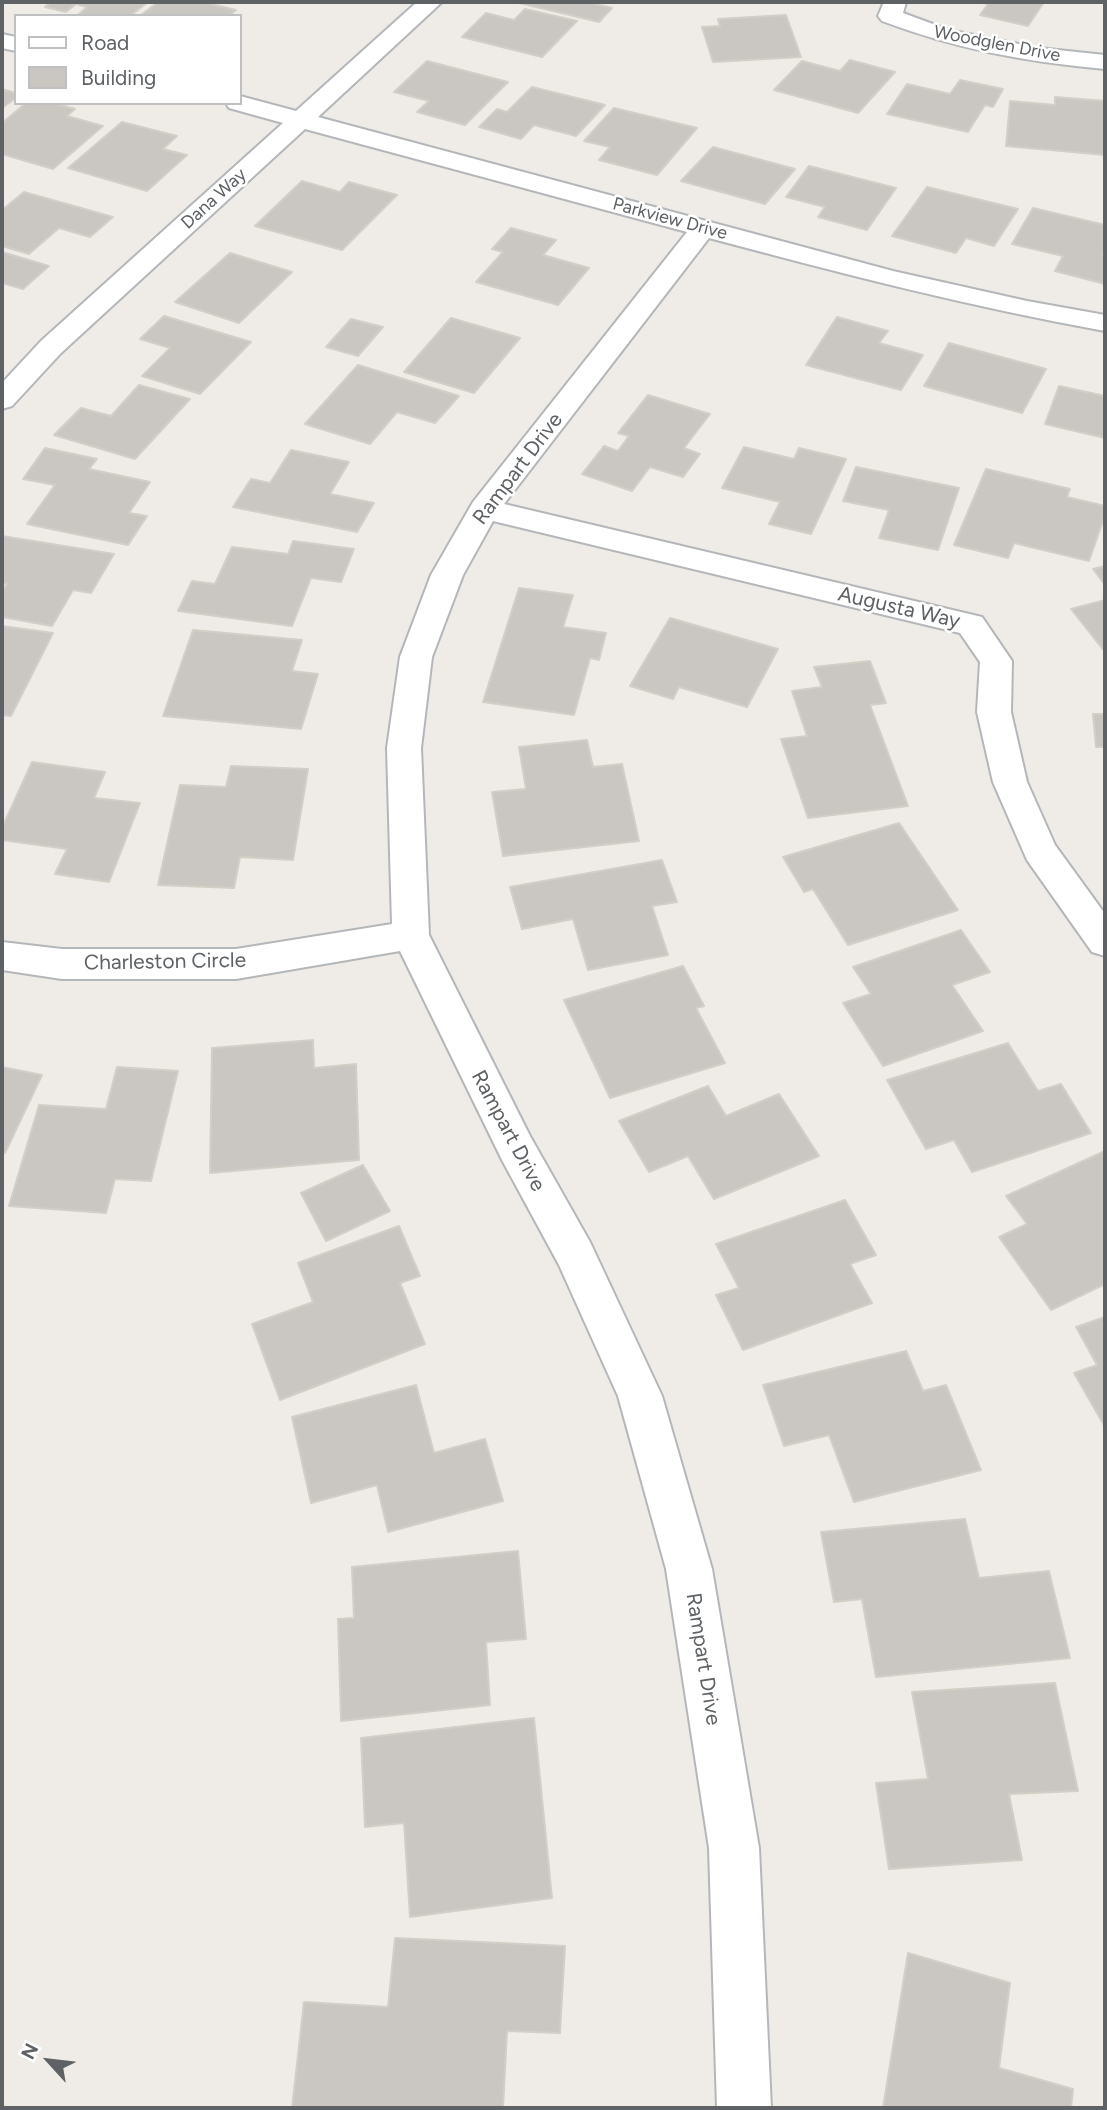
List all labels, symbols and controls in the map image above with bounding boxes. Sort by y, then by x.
legend [14,14,242,105]
street label: Woodglen Drive [932,21,1062,67]
text: Road [81,30,129,55]
text: Building [81,65,156,90]
street label: Dana Way [177,164,251,234]
street label: Parkview Drive [610,193,730,245]
street label: Rampart Drive [468,408,568,530]
street label: Augusta Way [836,582,962,634]
street label: Charleston Circle [84,948,246,976]
street label: Rampart Drive [466,1066,550,1196]
street label: Rampart Drive [680,1591,726,1727]
north arrow [14,2026,84,2096]
text: N [16,2039,43,2063]

